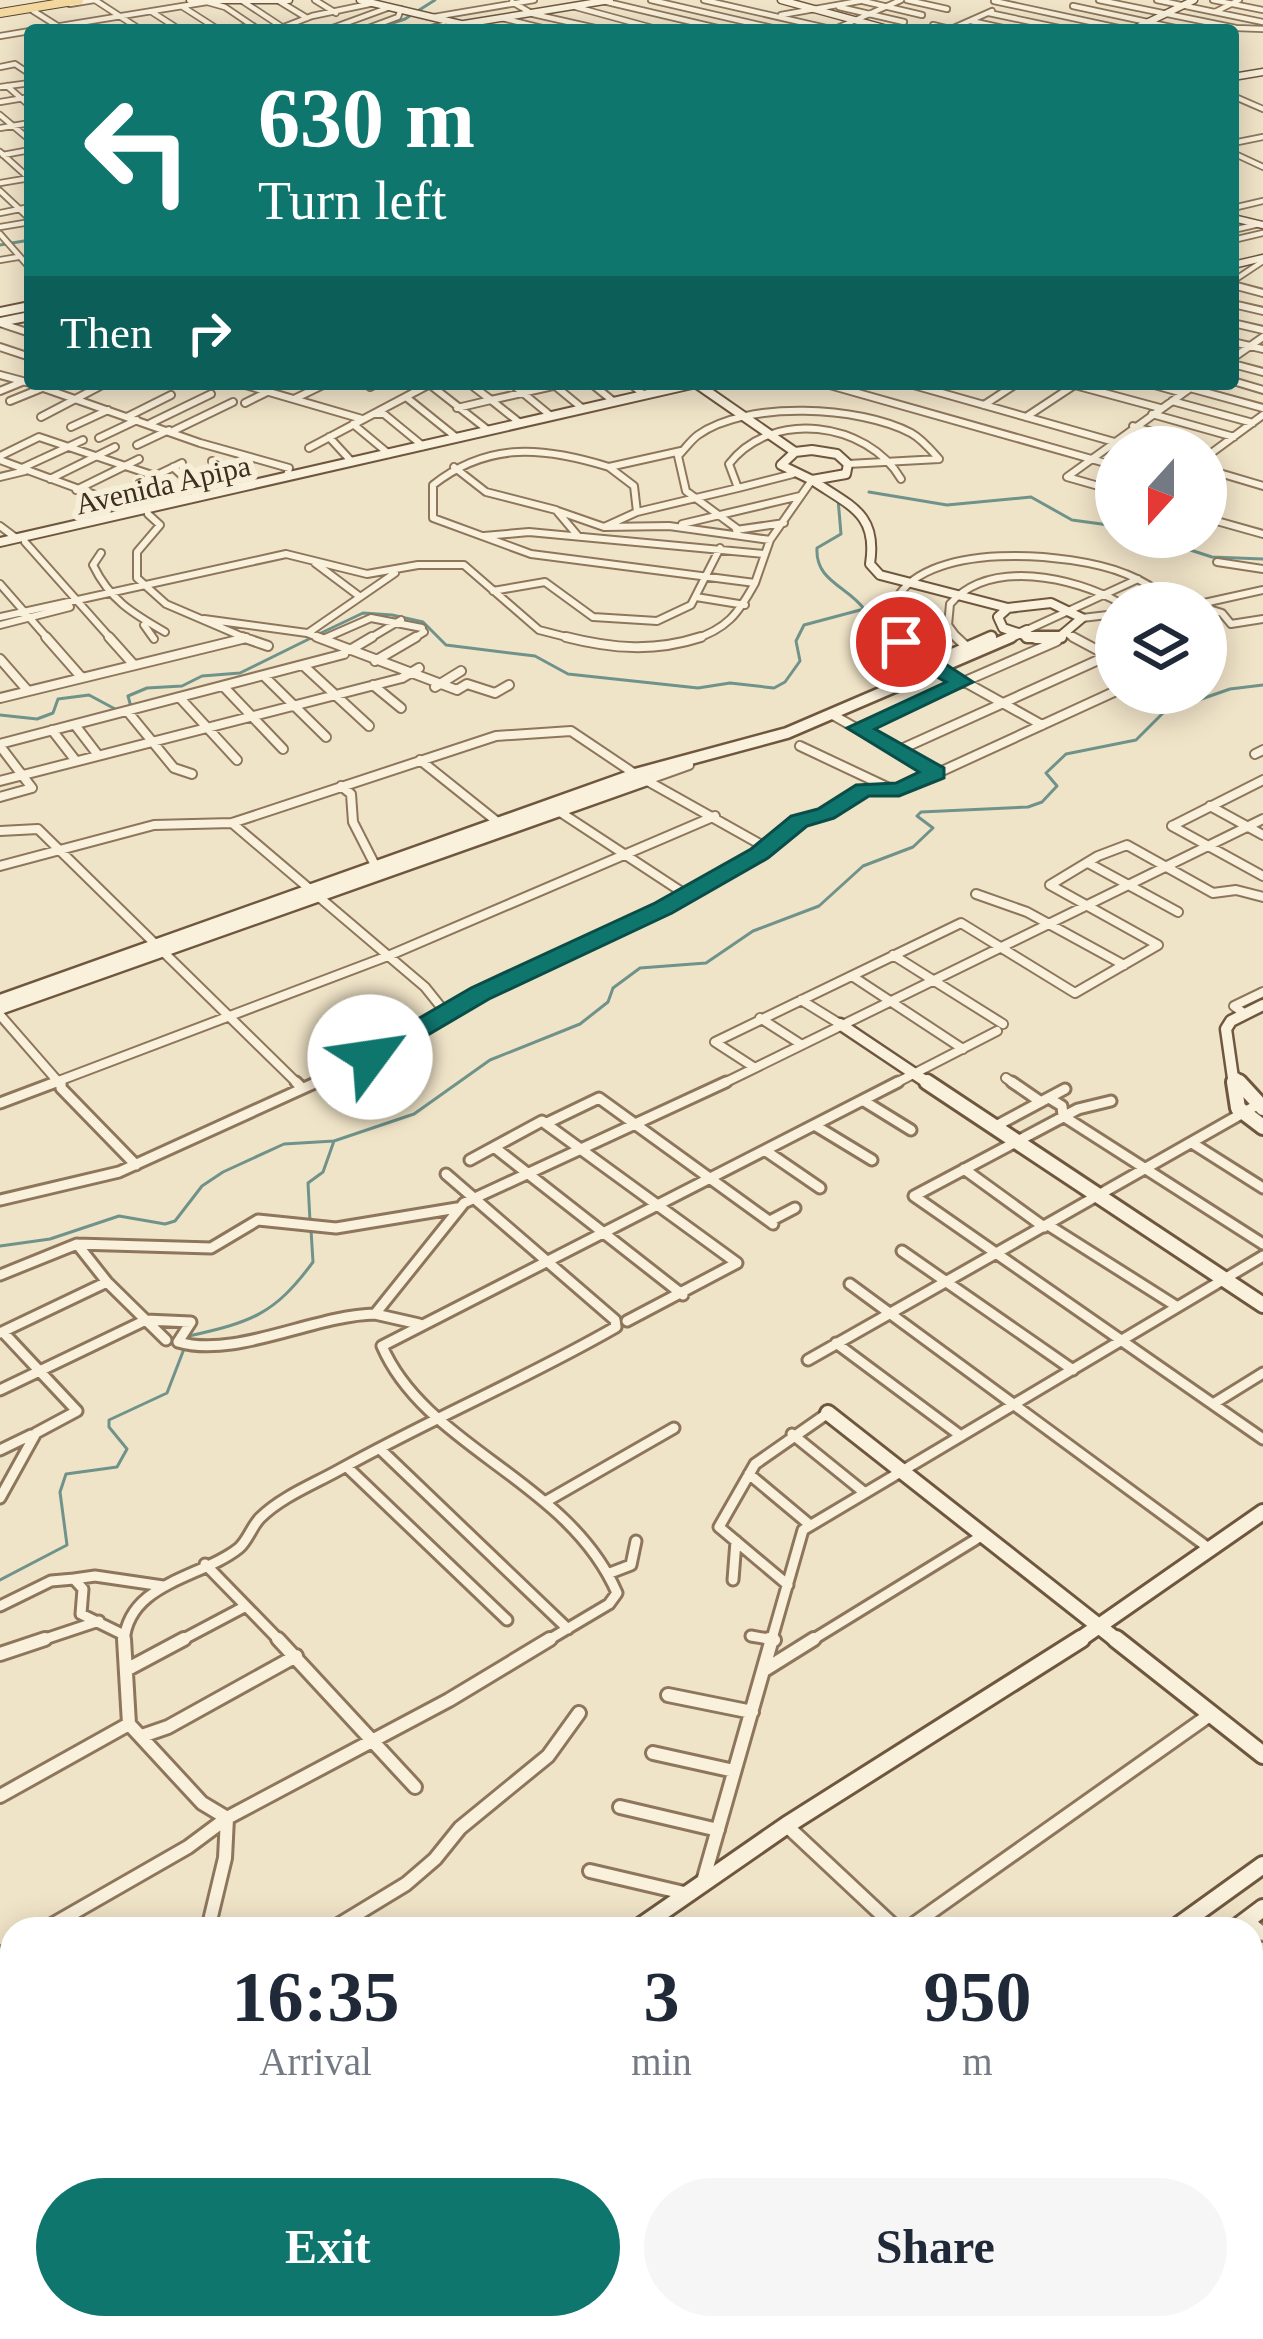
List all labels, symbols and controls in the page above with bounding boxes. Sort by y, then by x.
icon: left [60,72,216,228]
text: 630 m [258,72,475,165]
text: Turn left [258,171,447,231]
icon: right [176,300,242,366]
text: Then [60,308,152,358]
north arrow [1095,426,1227,558]
map controls [1095,426,1227,714]
street label: Avenida Apipa [72,448,254,521]
button: layers [1095,582,1227,714]
pin [850,591,952,693]
icon: arrive [868,609,934,675]
position arrow [307,994,433,1120]
text: 16:35 [232,1957,400,2037]
text: 3 [643,1957,679,2037]
text: 950 [923,1957,1031,2037]
text: Arrival [259,2040,372,2083]
text: min [631,2040,692,2083]
text: m [962,2040,993,2083]
button: Exit [36,2178,620,2316]
button: Share [644,2178,1227,2316]

